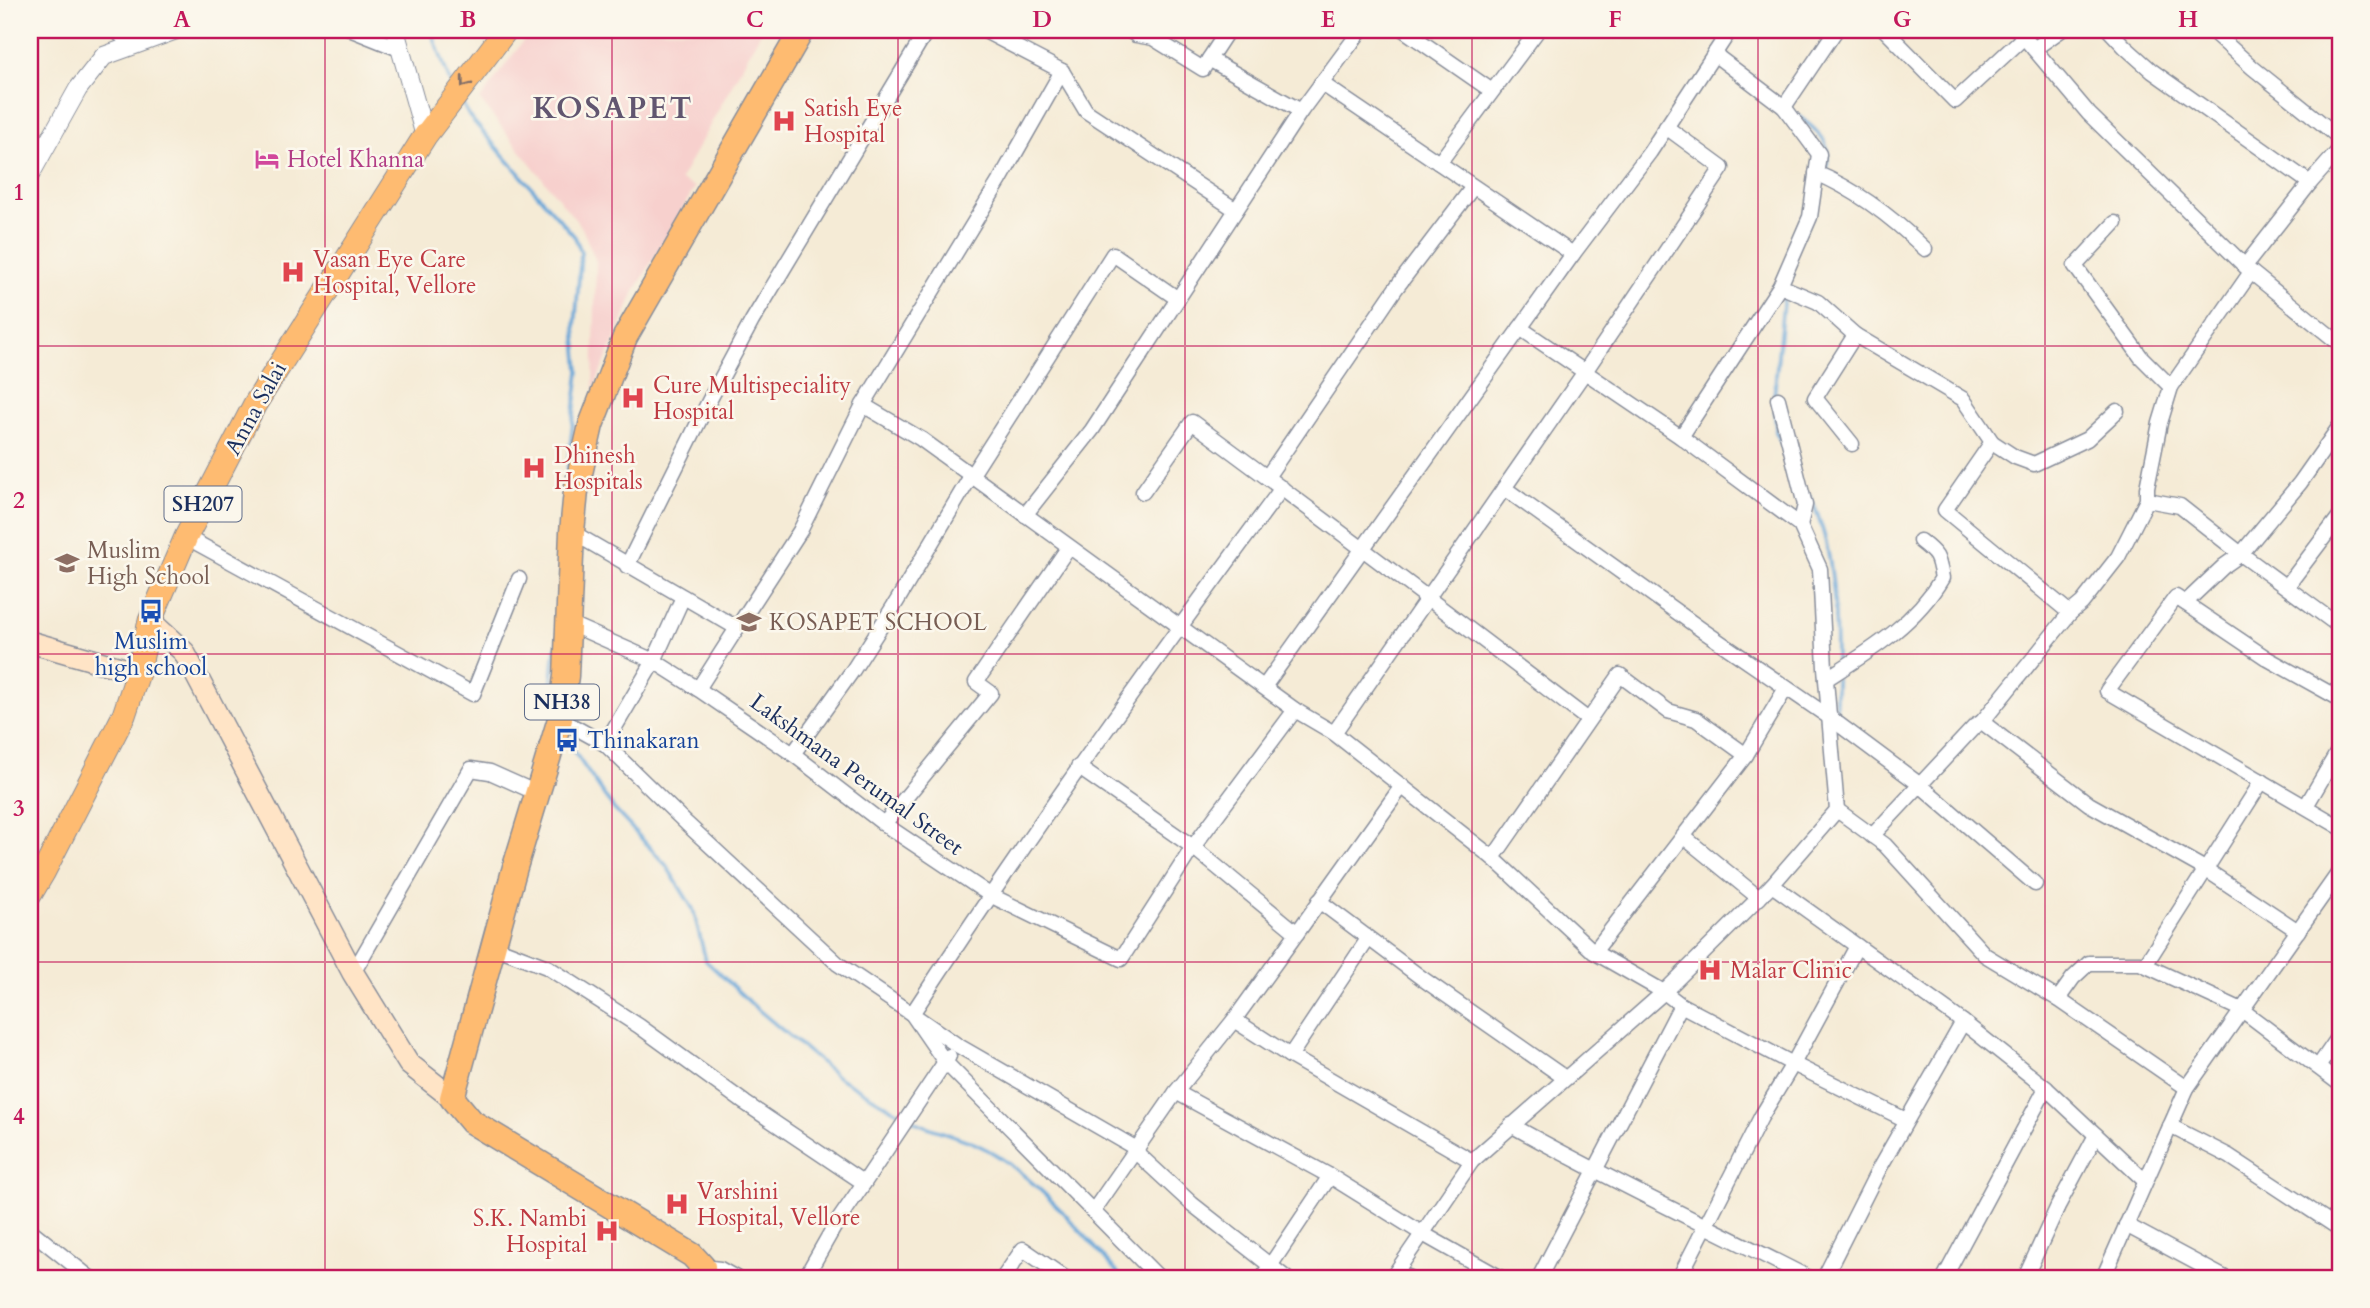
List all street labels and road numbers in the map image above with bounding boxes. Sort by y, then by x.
street label: Anna Salai [217,356,294,461]
road number: SH207 [164,486,242,522]
road number: NH38 [525,684,599,720]
street label: Lakshmana Perumal Street [744,686,970,862]

